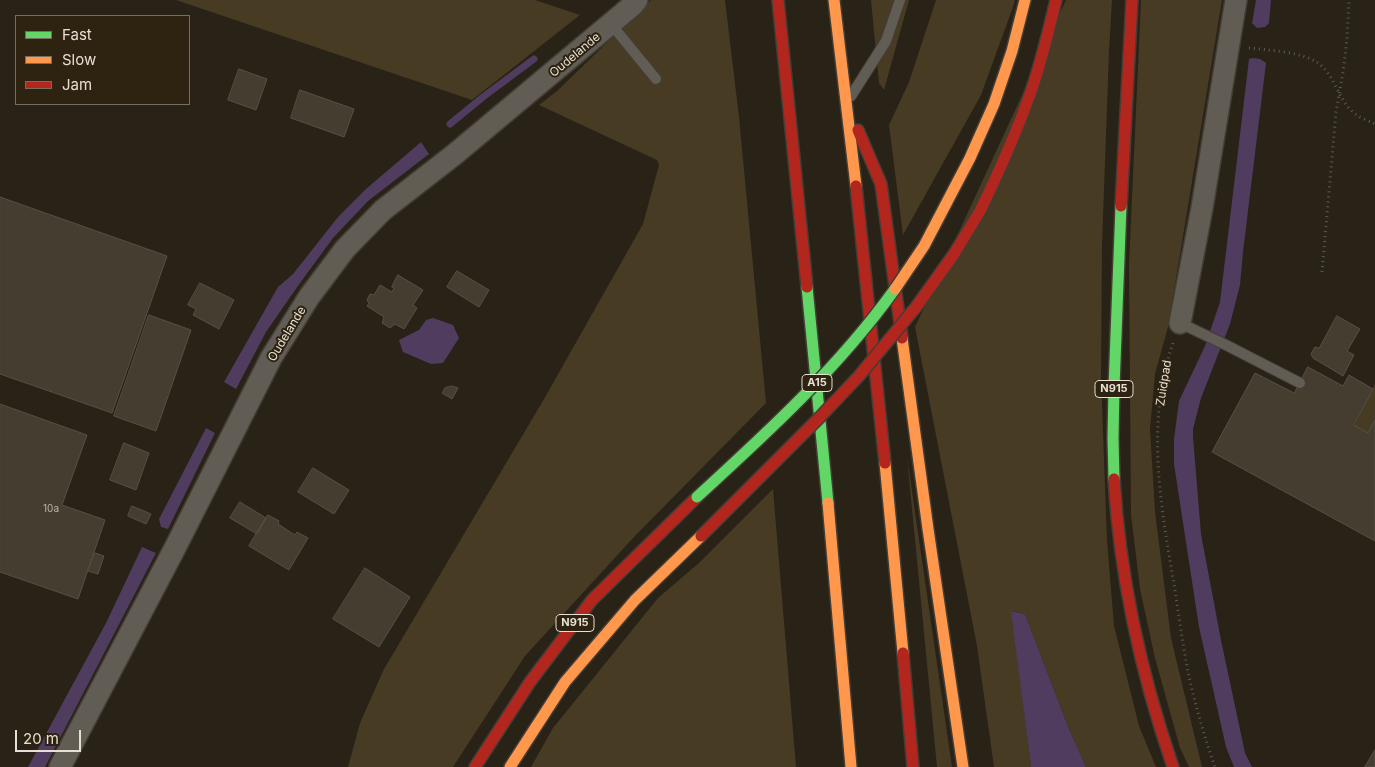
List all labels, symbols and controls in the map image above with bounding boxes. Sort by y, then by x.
legend [15,15,190,105]
text: Fast [62,25,92,44]
street label: Oudelande [547,30,603,80]
text: Slow [62,50,96,69]
text: Jam [62,75,92,94]
street label: Oudelande [265,304,309,364]
street label: Zuidpad [1153,359,1175,407]
road number: A15 [802,374,832,392]
road number: N915 [1095,380,1133,398]
house number: 10a [43,503,59,515]
road number: N915 [556,614,594,632]
scale bar [18,720,84,752]
text: 20 m [23,729,59,748]

